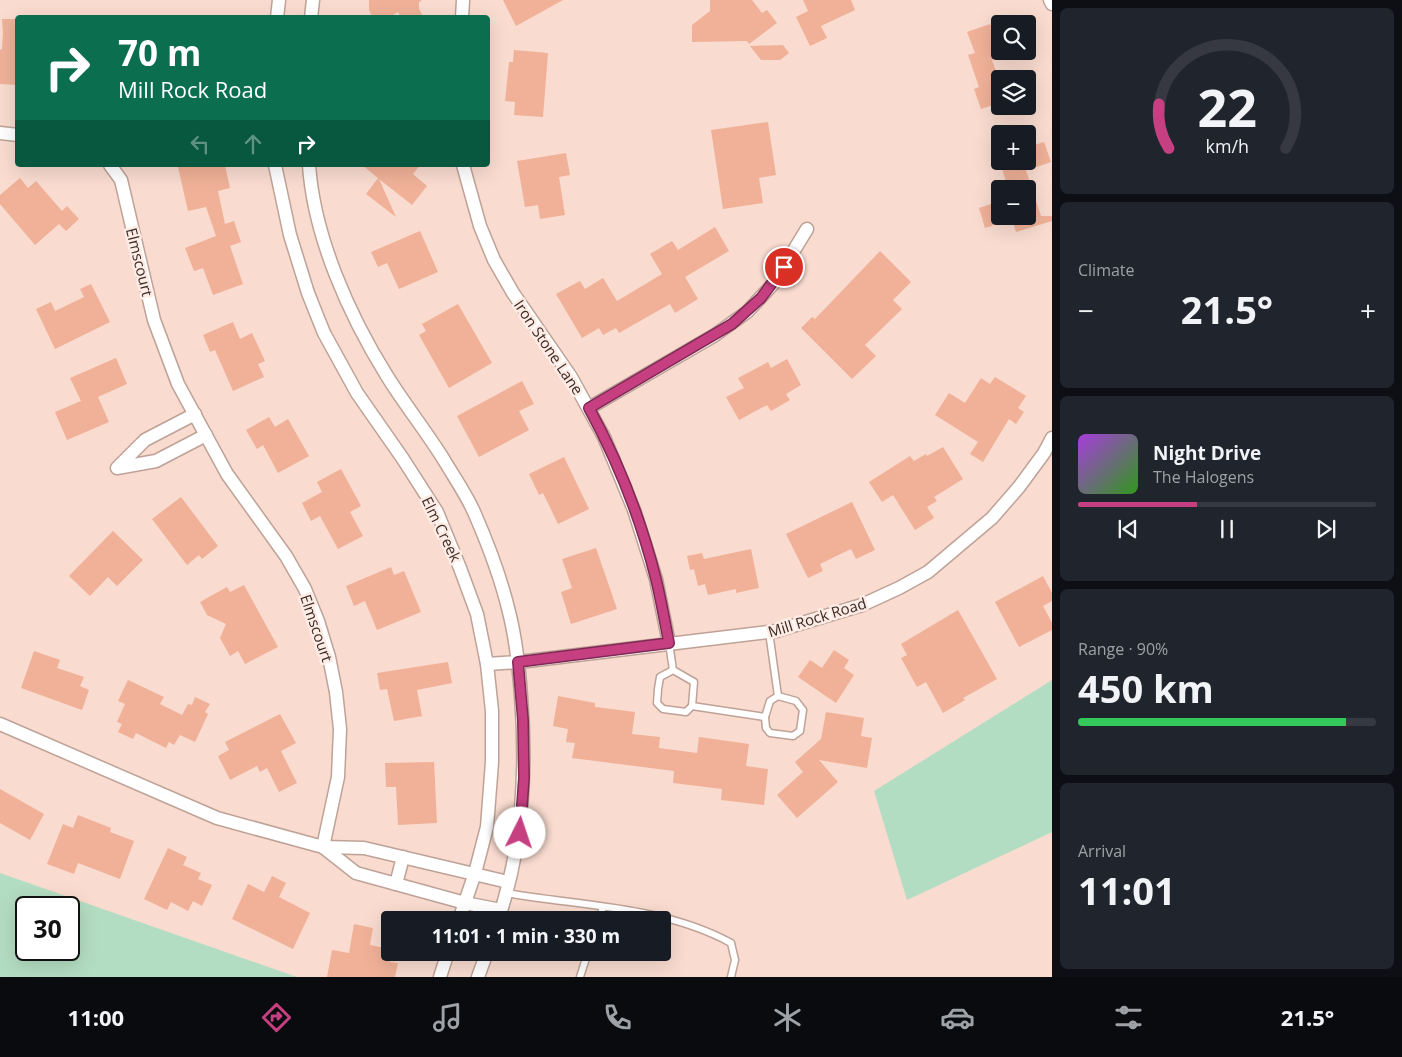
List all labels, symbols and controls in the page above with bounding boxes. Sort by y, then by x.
map controls [991,15,1036,225]
button: search [991,15,1036,60]
text: 70 m [118,29,201,76]
icon: right [35,35,100,100]
button: layers [991,70,1036,115]
text: 22 [1197,71,1257,142]
text: Mill Rock Road [118,74,267,104]
button: + [991,125,1036,170]
icon: left [186,130,214,158]
icon: ahead [239,130,267,158]
icon: right [292,130,320,158]
text: km/h [1205,134,1249,158]
button: − [991,180,1036,225]
street label: Elmscourt [122,226,158,298]
pin [763,246,805,288]
icon: arrive [770,253,798,281]
text: Climate [1078,259,1135,281]
text: 21.5° [1181,283,1273,335]
text: − [1078,291,1094,329]
text: + [1360,291,1376,329]
street label: Iron Stone Lane [510,296,588,398]
text: Night Drive [1153,440,1261,466]
text: The Halogens [1153,466,1254,488]
street label: Elm Creek [418,493,466,565]
icon: previous [1114,515,1142,543]
icon: pause [1213,515,1241,543]
icon: next [1312,515,1340,543]
street label: Elmscourt [296,592,338,664]
street label: Mill Rock Road [765,593,869,641]
text: Range · 90% [1078,638,1168,660]
text: 450 km [1078,662,1214,714]
position arrow [493,806,545,858]
text: Arrival [1078,840,1126,862]
text: 11:01 [1078,864,1176,916]
speed limit sign: 30 [15,896,80,961]
text: 11:01 · 1 min · 330 m [432,923,620,949]
icon: directions [259,1000,294,1035]
icon: music [430,1000,465,1035]
icon: phone [600,1000,635,1035]
icon: climate [770,1000,805,1035]
icon: car [940,1000,975,1035]
icon: filters [1111,1000,1146,1035]
text: 11:00 [68,1002,124,1032]
text: 21.5° [1281,1002,1334,1032]

